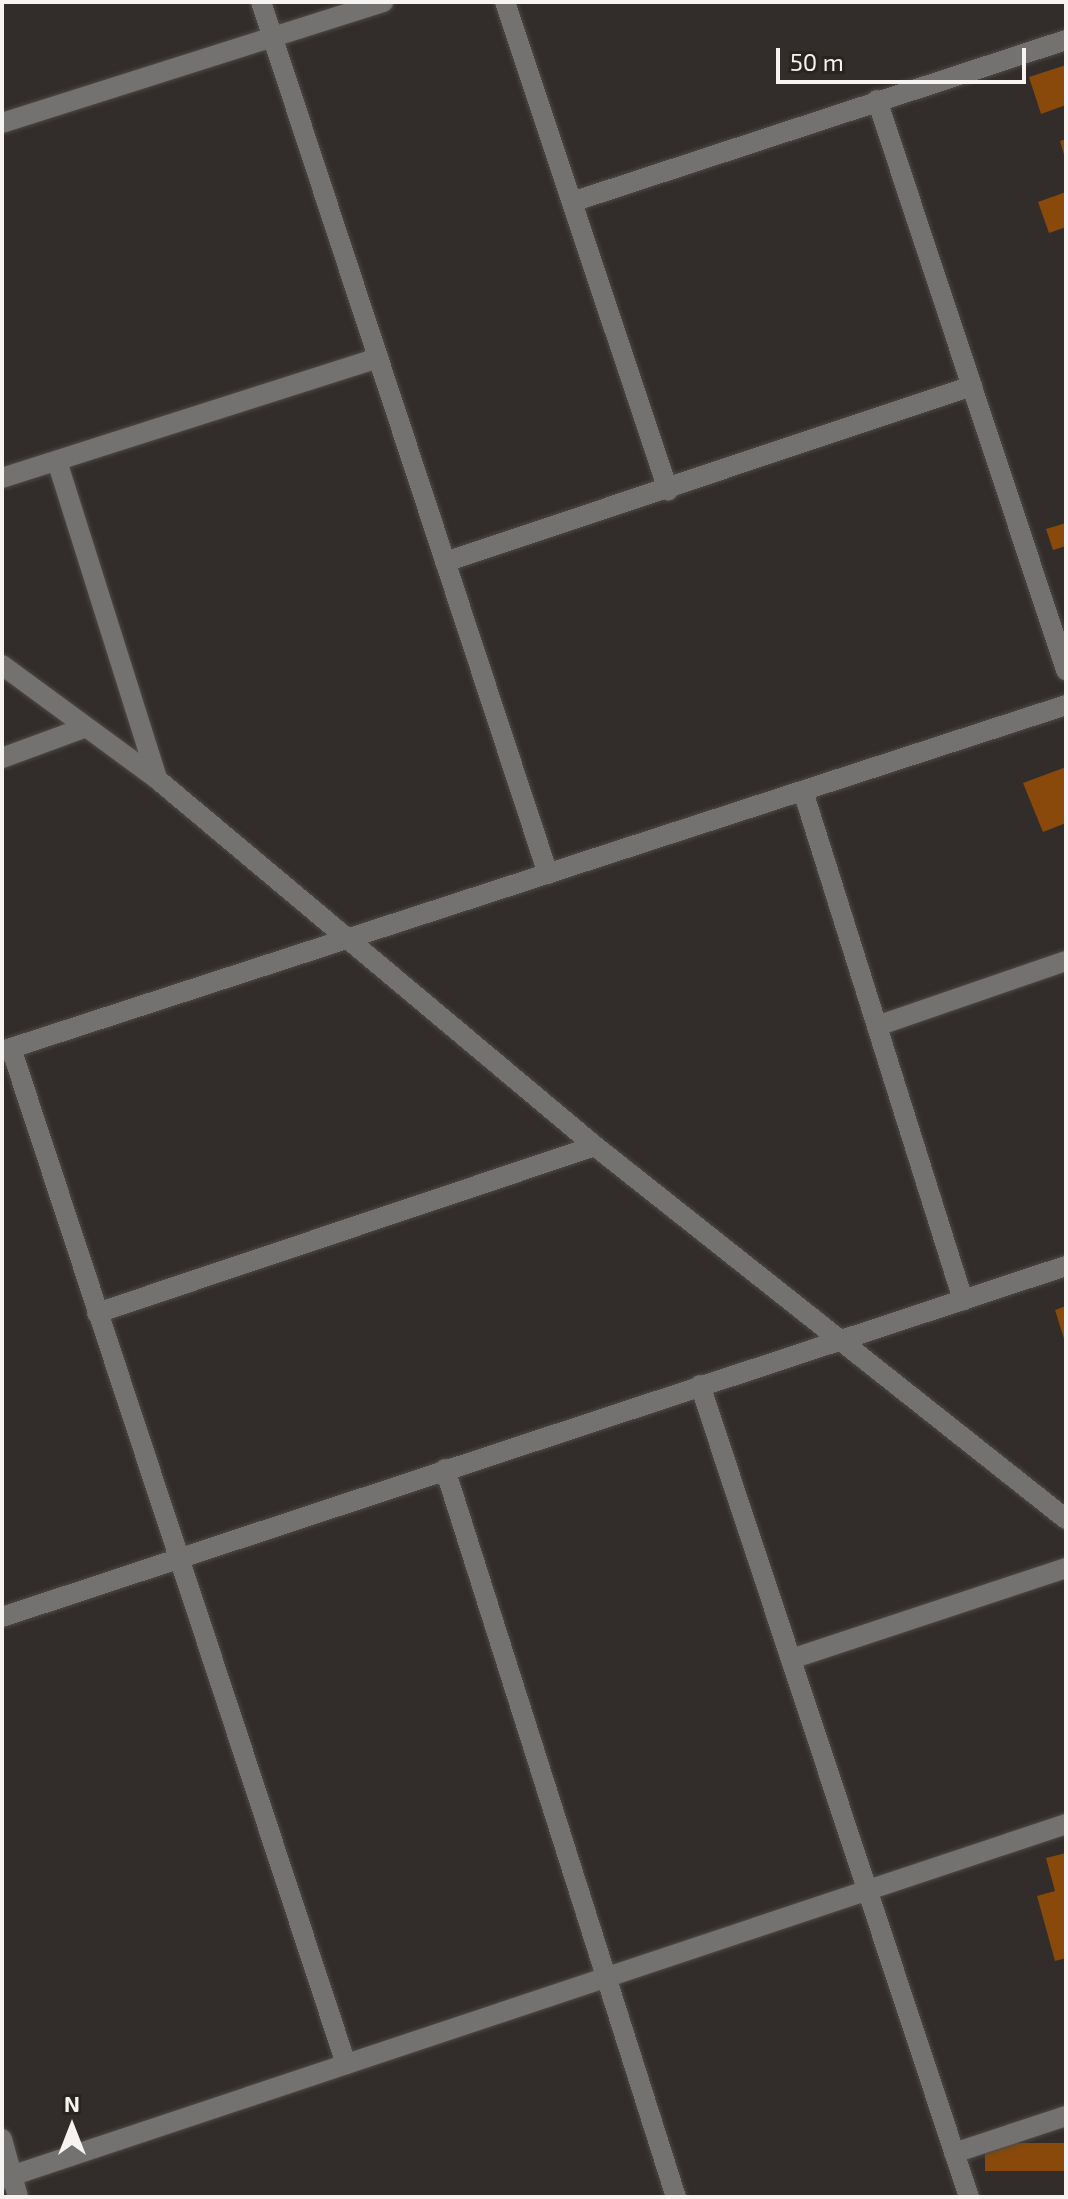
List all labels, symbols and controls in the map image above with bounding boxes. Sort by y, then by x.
scale bar [780,32,1030,82]
text: 50 m [790,47,844,76]
north arrow [32,2087,112,2167]
text: N [64,2090,80,2116]

